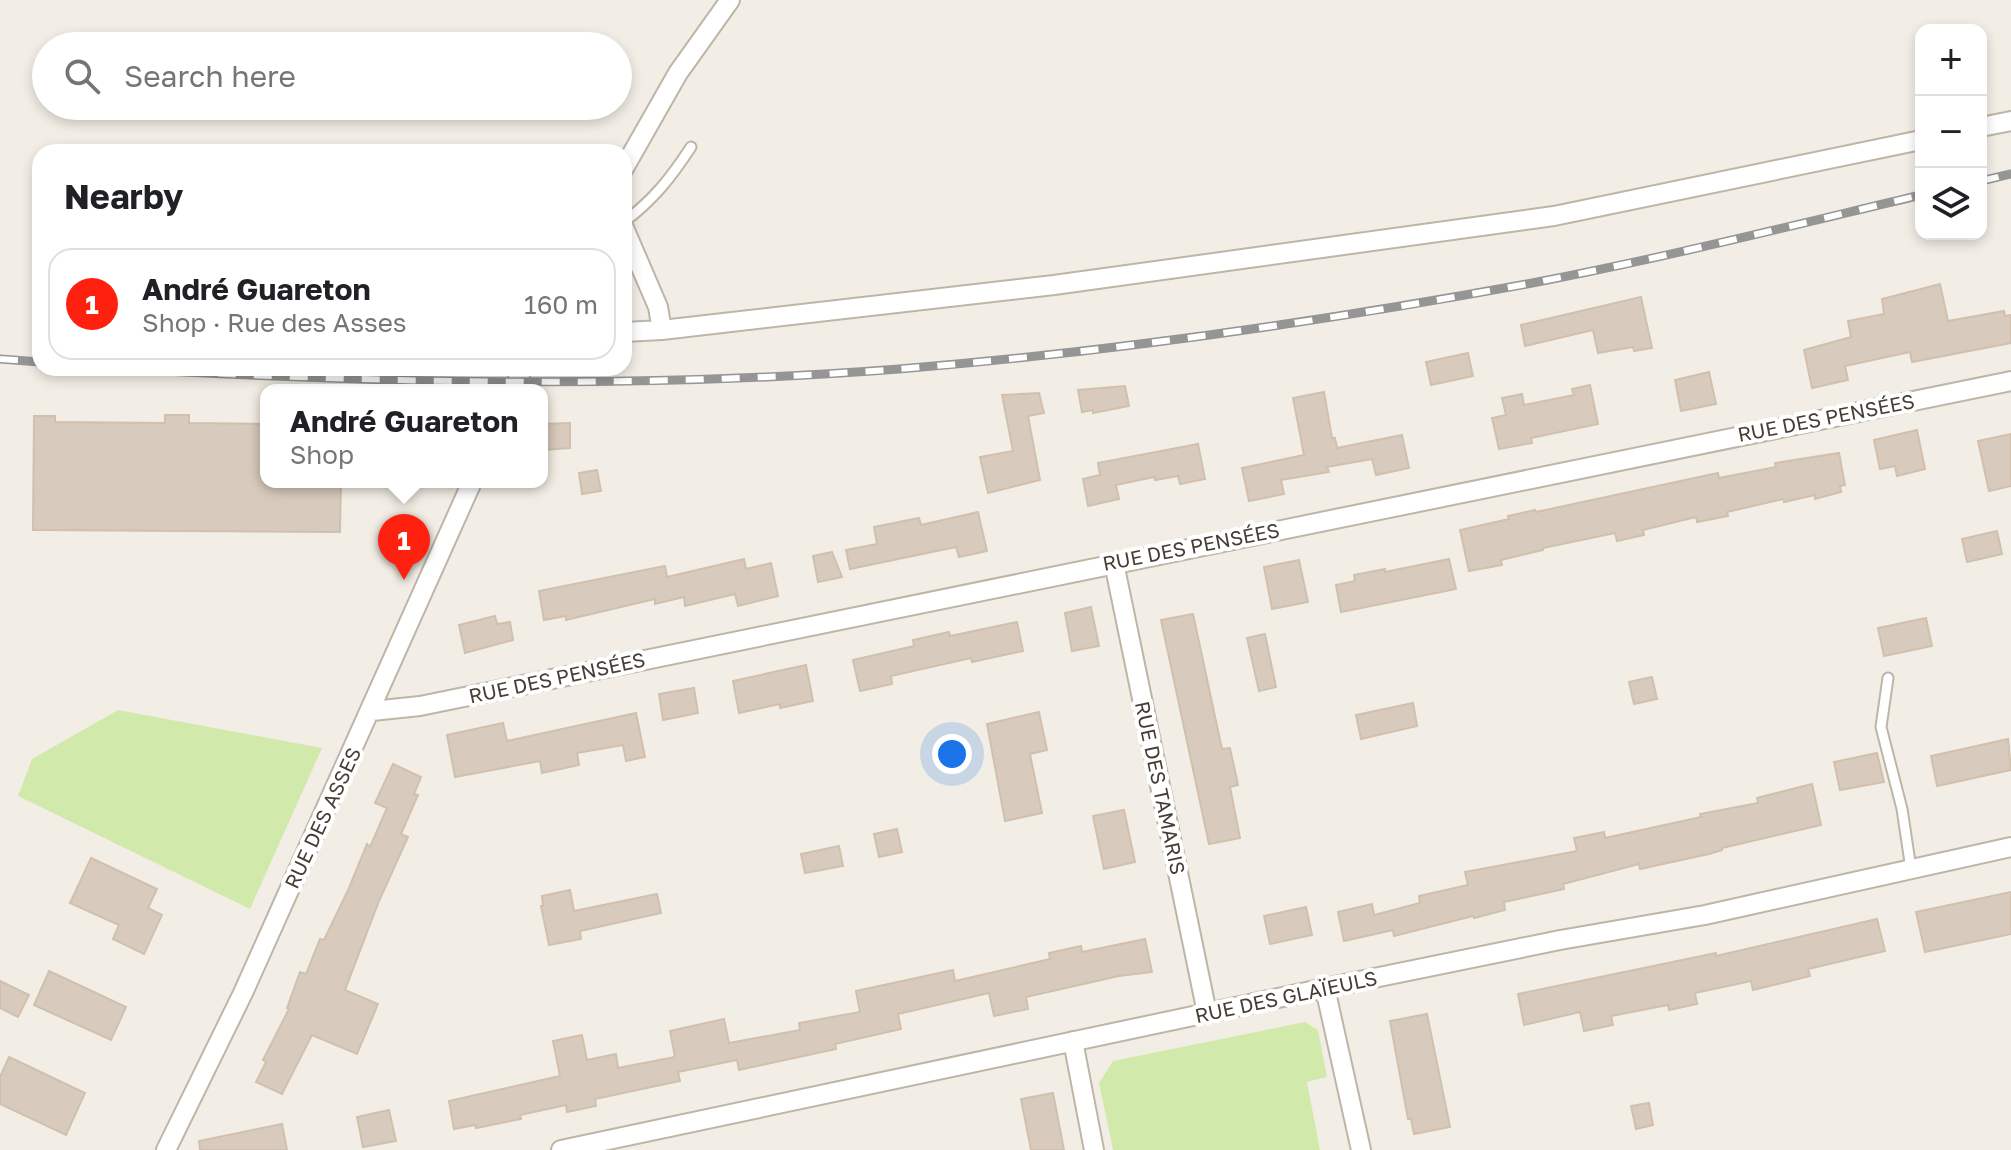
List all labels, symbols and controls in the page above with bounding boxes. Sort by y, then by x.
map controls [1915,24,1987,240]
button: + [1915,24,1987,96]
search box [32,32,632,120]
icon: search [60,54,104,98]
text: Search here [124,58,296,94]
button: − [1915,96,1987,168]
button: layers [1915,168,1987,240]
text: Nearby [64,176,184,216]
text: André Guareton [142,271,371,307]
text: 1 [85,289,99,320]
text: 160 m [524,289,598,320]
text: Shop · Rue des Asses [142,307,407,338]
popup [260,384,548,488]
street label: RUE DES PENSÉES [1735,388,1916,446]
text: André Guareton [290,403,518,439]
text: Shop [290,439,354,470]
pin: 1 [378,514,430,580]
street label: RUE DES PENSÉES [1100,517,1281,575]
street label: RUE DES PENSÉES [466,647,647,707]
street label: RUE DES TAMARIS [1131,699,1191,877]
your location [932,734,972,774]
street label: RUE DES ASSES [279,743,365,892]
street label: RUE DES GLAÏEULS [1193,965,1379,1027]

